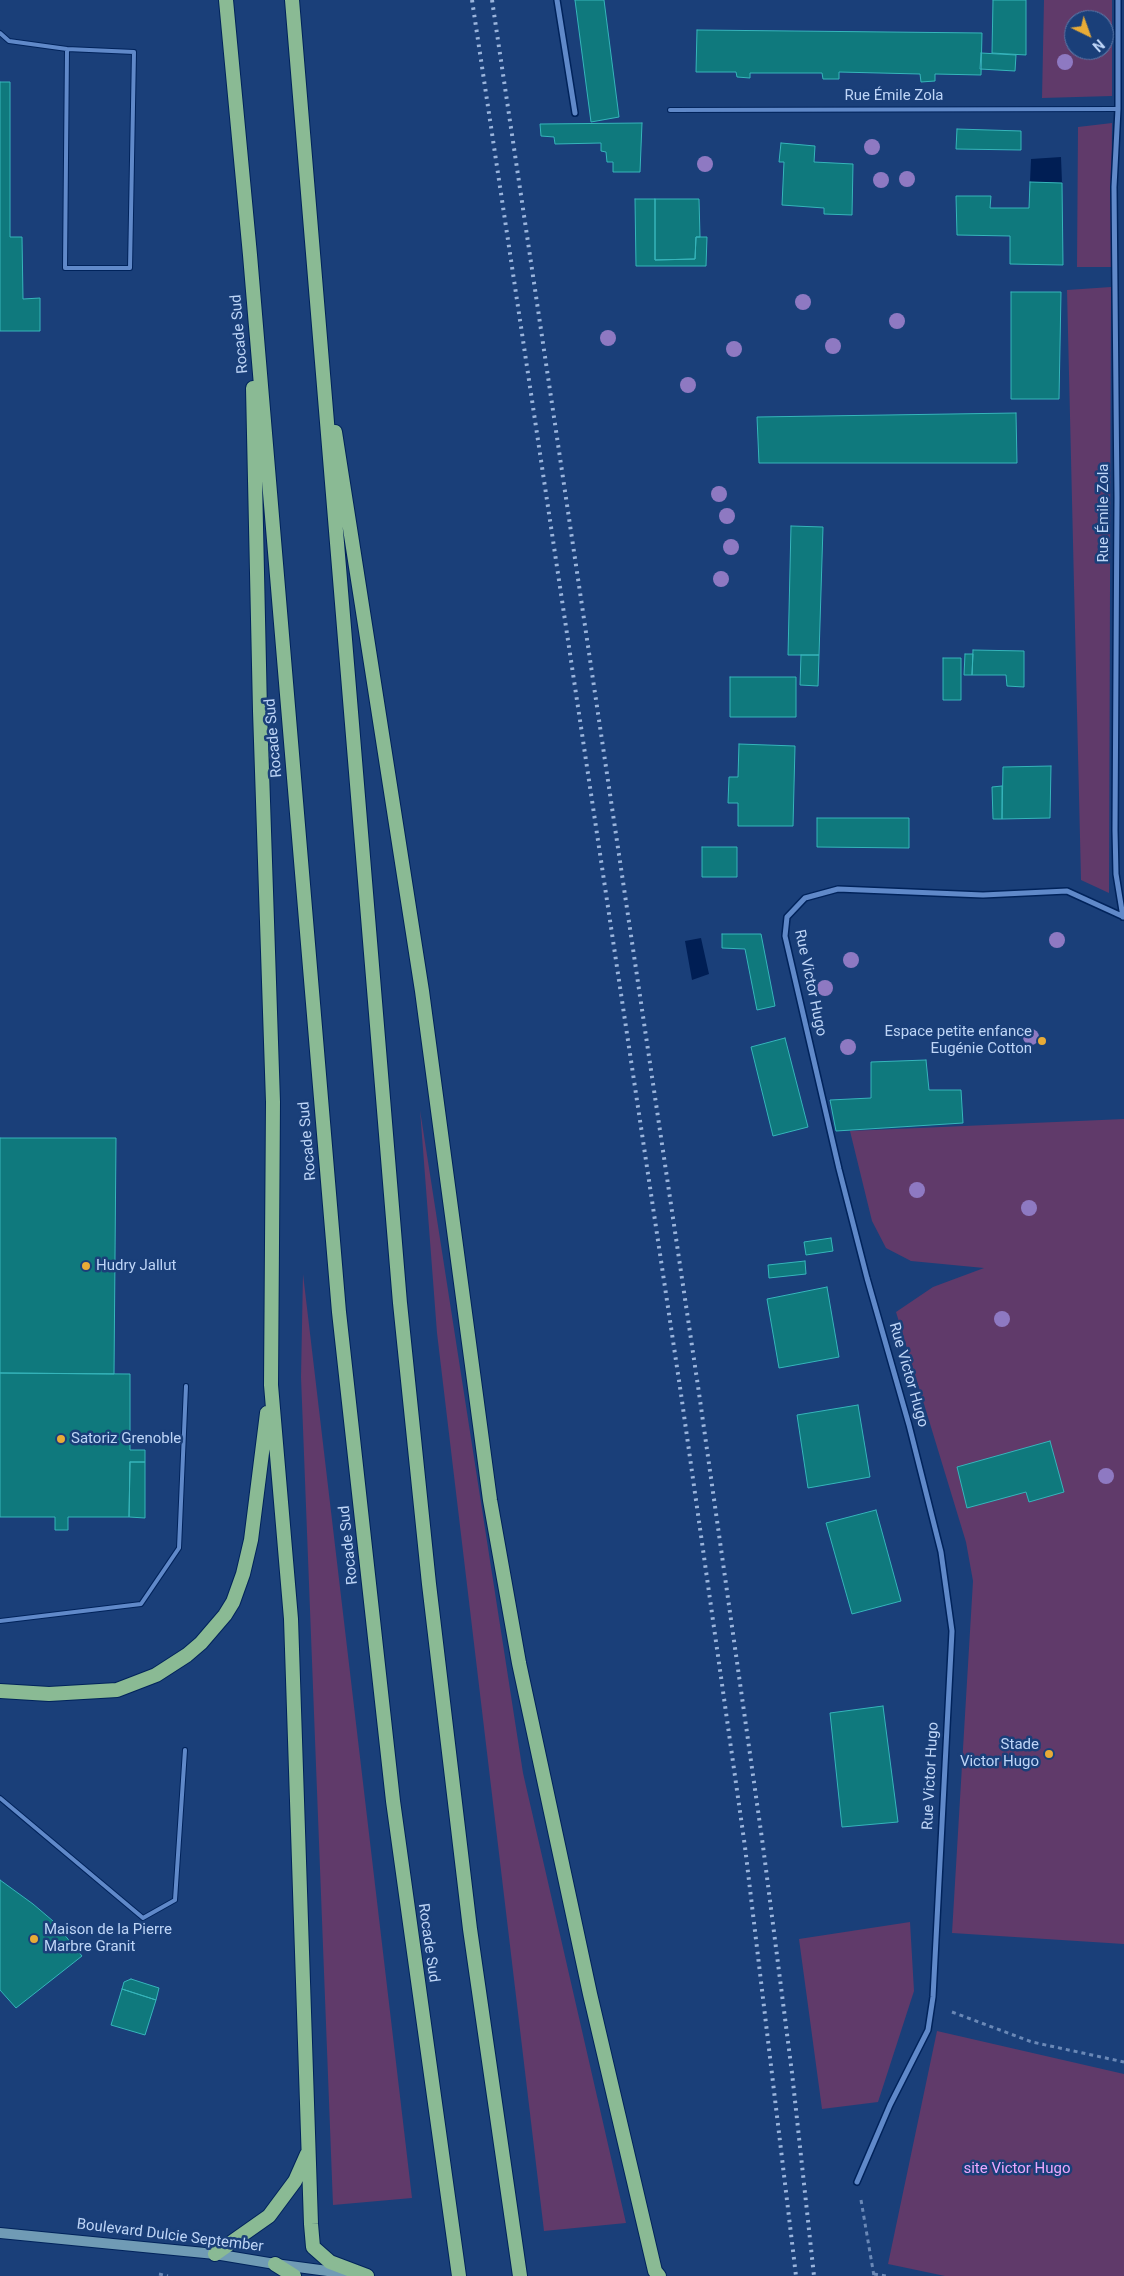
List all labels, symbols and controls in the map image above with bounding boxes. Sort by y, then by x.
north arrow [1064,10,1114,60]
text: N [1089,36,1107,55]
street label: Rue Émile Zola [844,87,944,105]
street label: Rocade Sud [228,294,252,374]
street label: Rue Émile Zola [1095,463,1113,563]
street label: Rocade Sud [262,698,286,778]
street label: Rue Victor Hugo [790,928,830,1038]
place label: Espace petite enfance Eugénie Cotton [884,1023,1032,1058]
marker: Espace petite enfance Eugénie Cotton [1036,1035,1048,1047]
street label: Rocade Sud [296,1101,320,1181]
place label: Hudry Jallut [96,1257,176,1275]
marker: Hudry Jallut [80,1260,92,1272]
street label: Rue Victor Hugo [884,1320,932,1430]
place label: Satoriz Grenoble [71,1430,181,1448]
marker: Satoriz Grenoble [55,1433,67,1445]
street label: Rocade Sud [336,1504,362,1586]
street label: Rue Victor Hugo [919,1721,943,1831]
place label: Stade Victor Hugo [960,1736,1039,1771]
marker: Stade Victor Hugo [1043,1748,1055,1760]
street label: Rocade Sud [414,1902,442,1984]
place label: Maison de la Pierre Marbre Granit [44,1921,172,1956]
marker: Maison de la Pierre Marbre Granit [28,1933,40,1945]
park label: site Victor Hugo [963,2160,1071,2178]
street label: Boulevard Dulcie September [76,2216,264,2256]

